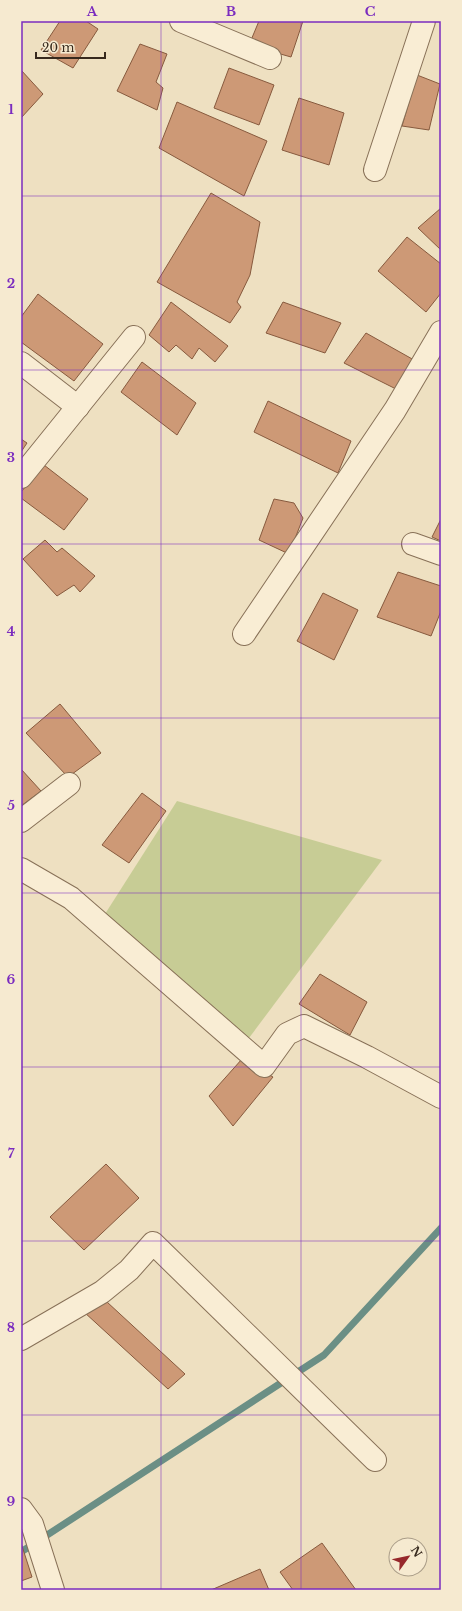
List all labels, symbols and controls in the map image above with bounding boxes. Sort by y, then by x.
text: A [86,3,98,20]
text: B [226,3,236,20]
text: C [365,3,376,20]
scale bar [36,34,105,60]
text: 20 m [42,40,74,55]
text: 1 [8,101,14,118]
text: 2 [7,275,15,292]
text: 3 [7,449,15,466]
text: 4 [7,623,16,640]
text: 5 [7,797,15,814]
text: 6 [7,971,16,988]
text: 7 [8,1145,15,1162]
text: 8 [7,1319,15,1336]
text: 9 [7,1493,16,1510]
north arrow [388,1537,428,1577]
text: N [408,1543,425,1560]

